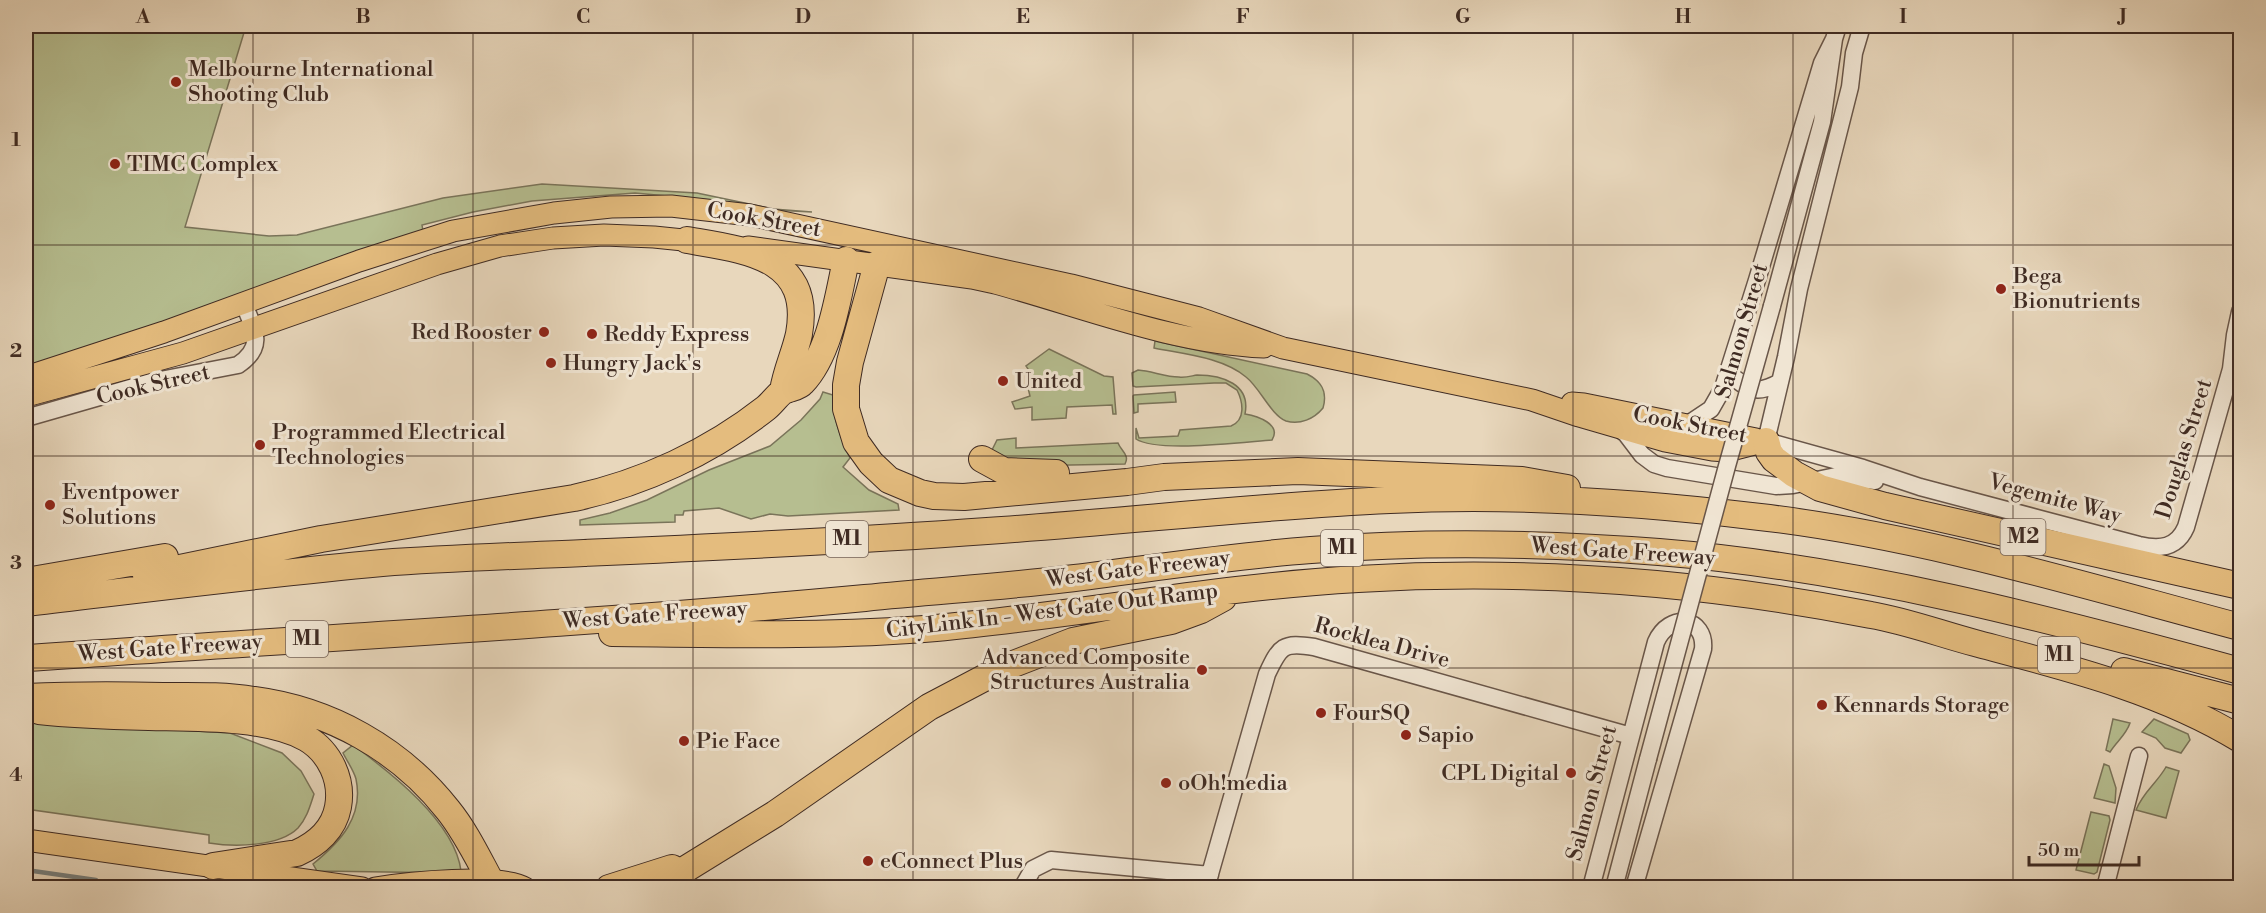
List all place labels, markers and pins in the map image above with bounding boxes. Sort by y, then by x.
place label: Melbourne International Shooting Club [188,56,434,108]
marker: Melbourne International Shooting Club [169,75,183,89]
place label: TIMC Complex [127,151,279,178]
marker: TIMC Complex [108,157,122,171]
place label: Bega Bionutrients [2012,263,2140,315]
marker: Bega Bionutrients [1994,282,2008,296]
place label: Red Rooster [411,319,532,346]
place label: Reddy Express [604,321,749,348]
marker: Red Rooster [537,325,551,339]
marker: Reddy Express [585,327,599,341]
place label: Hungry Jack's [563,350,701,377]
marker: Hungry Jack's [544,356,558,370]
place label: United [1015,368,1083,395]
marker: United [996,374,1010,388]
place label: Programmed Electrical Technologies [272,419,506,471]
marker: Programmed Electrical Technologies [253,438,267,452]
place label: Eventpower Solutions [62,479,179,531]
marker: Eventpower Solutions [43,498,57,512]
place label: Advanced Composite Structures Australia [980,644,1191,696]
marker: Advanced Composite Structures Australia [1195,663,1209,677]
place label: Kennards Storage [1834,692,2010,719]
marker: Kennards Storage [1815,698,1829,712]
place label: FourSQ [1333,700,1410,727]
marker: FourSQ [1314,706,1328,720]
place label: Sapio [1418,722,1474,749]
place label: Pie Face [696,728,780,755]
marker: Sapio [1399,728,1413,742]
marker: Pie Face [677,734,691,748]
place label: CPL Digital [1441,760,1559,787]
marker: CPL Digital [1564,766,1578,780]
place label: oOh!media [1178,770,1288,797]
marker: oOh!media [1159,776,1173,790]
place label: eConnect Plus [880,848,1023,875]
marker: eConnect Plus [861,854,875,868]

